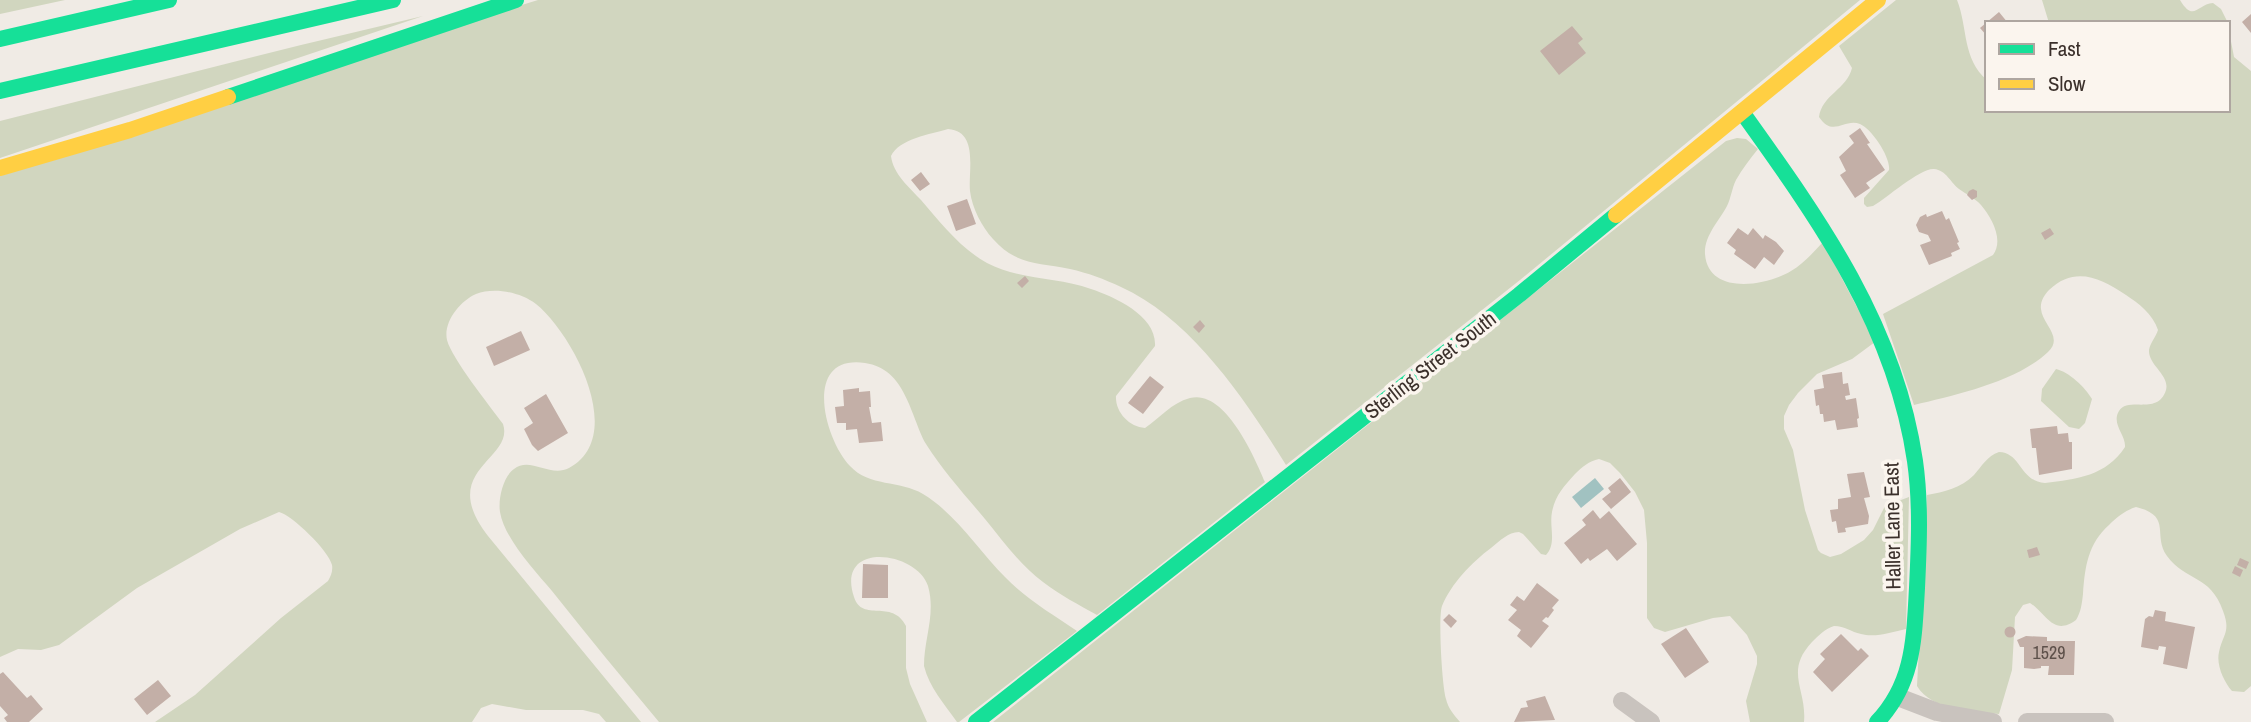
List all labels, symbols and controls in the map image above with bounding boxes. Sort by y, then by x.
legend [1985,21,2230,112]
text: Fast [2048,34,2081,63]
text: Slow [2048,69,2086,98]
street label: Sterling Street South [1358,304,1502,426]
street label: Haller Lane East [1876,462,1908,590]
house number: 1529 [2033,640,2065,665]

